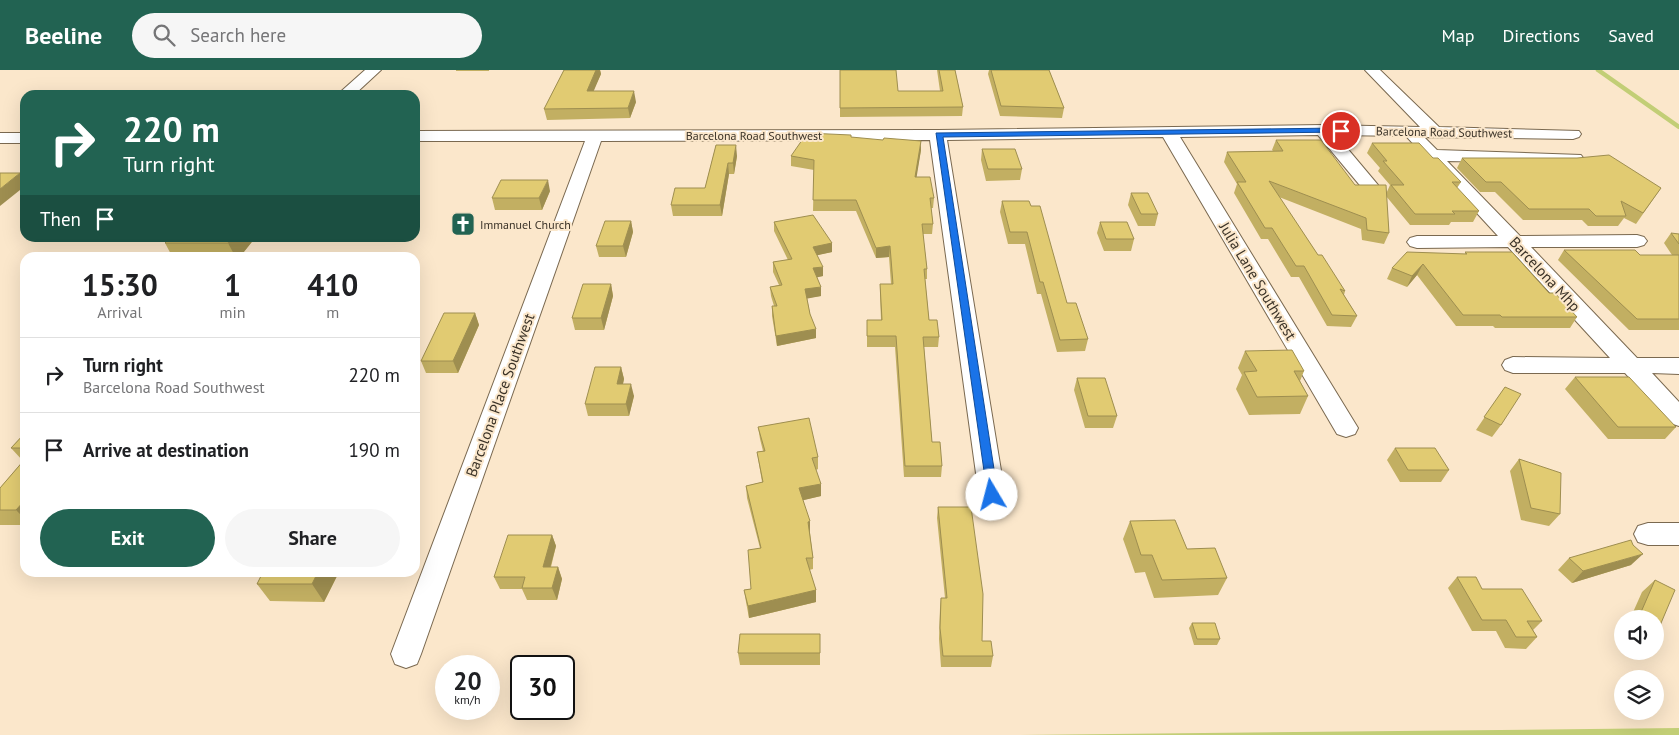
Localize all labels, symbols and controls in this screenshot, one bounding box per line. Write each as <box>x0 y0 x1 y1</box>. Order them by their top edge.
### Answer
search box <box>132 13 482 58</box>
text: Beeline <box>25 20 102 51</box>
icon: search <box>150 21 178 49</box>
text: Search here <box>190 23 286 47</box>
text: Map <box>1442 24 1474 47</box>
text: Directions <box>1502 24 1580 47</box>
text: Saved <box>1608 24 1654 47</box>
text: 220 m <box>123 106 220 152</box>
icon: right <box>40 110 105 175</box>
pin <box>1320 110 1362 152</box>
icon: arrive <box>1327 117 1355 145</box>
street label: Barcelona Road Southwest <box>1376 123 1512 141</box>
street label: Barcelona Road Southwest <box>686 128 822 143</box>
text: Turn right <box>123 150 215 178</box>
icon: arrive <box>91 205 119 233</box>
text: Then <box>40 207 81 231</box>
church icon: Immanuel Church <box>450 211 476 237</box>
place label: Immanuel Church <box>480 217 571 232</box>
street label: Julia Lane Southwest <box>1215 218 1301 343</box>
street label: Barcelona Mhp <box>1505 233 1585 315</box>
text: 15:30 <box>82 265 158 304</box>
text: 1 <box>224 265 241 304</box>
text: 410 <box>307 265 358 304</box>
text: Arrival <box>97 302 142 322</box>
text: min <box>220 302 246 322</box>
text: m <box>326 302 339 322</box>
street label: Barcelona Place Southwest <box>462 311 538 479</box>
text: Turn right <box>83 353 163 377</box>
icon: right <box>40 361 68 389</box>
text: 220 m <box>348 363 400 387</box>
text: Barcelona Road Southwest <box>83 377 265 397</box>
icon: arrive <box>40 436 68 464</box>
text: Arrive at destination <box>83 438 249 462</box>
text: 190 m <box>348 438 400 462</box>
position arrow <box>965 468 1017 520</box>
button: Exit <box>40 509 215 567</box>
button: Share <box>225 509 400 567</box>
map controls <box>1614 610 1664 720</box>
button: sound <box>1614 610 1664 660</box>
speed limit sign: 30 <box>510 655 575 720</box>
text: 20 <box>453 665 482 697</box>
button: layers <box>1614 670 1664 720</box>
text: km/h <box>454 692 481 707</box>

